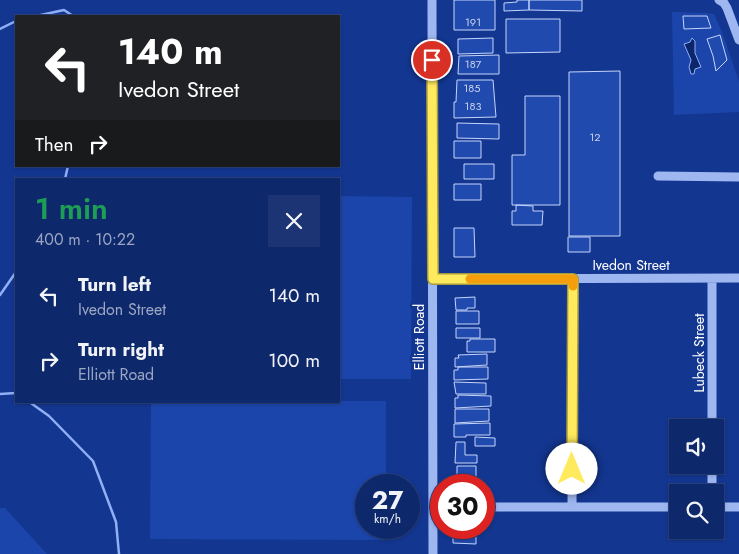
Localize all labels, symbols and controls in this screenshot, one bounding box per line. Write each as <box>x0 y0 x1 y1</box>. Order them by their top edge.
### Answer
house number: 191 <box>465 14 481 30</box>
text: 140 m <box>118 27 223 77</box>
icon: left <box>35 35 100 100</box>
pin <box>411 39 453 81</box>
icon: arrive <box>418 46 446 74</box>
house number: 187 <box>465 56 482 72</box>
text: Ivedon Street <box>118 73 239 105</box>
house number: 185 <box>463 80 481 96</box>
house number: 183 <box>465 98 481 114</box>
house number: 12 <box>589 129 601 145</box>
icon: right <box>84 130 112 158</box>
text: Then <box>35 131 74 158</box>
text: 1 min <box>35 187 108 230</box>
button: close <box>268 195 320 247</box>
text: 400 m · 10:22 <box>35 228 135 251</box>
street label: Ivedon Street <box>592 255 670 275</box>
text: Turn left <box>78 271 151 298</box>
icon: left <box>35 282 63 310</box>
text: 140 m <box>268 282 320 309</box>
text: Ivedon Street <box>78 298 166 321</box>
street label: Elliott Road <box>409 304 429 370</box>
street label: Lubeck Street <box>689 313 709 393</box>
text: Turn right <box>78 336 164 363</box>
icon: right <box>35 347 63 375</box>
text: 100 m <box>268 347 320 374</box>
text: Elliott Road <box>78 363 154 386</box>
map controls <box>669 419 724 539</box>
button: sound <box>669 419 724 474</box>
position arrow <box>545 442 597 494</box>
speed limit sign: 30 <box>430 474 495 539</box>
text: 27 <box>372 482 403 518</box>
button: search <box>669 484 724 539</box>
text: km/h <box>374 510 401 528</box>

